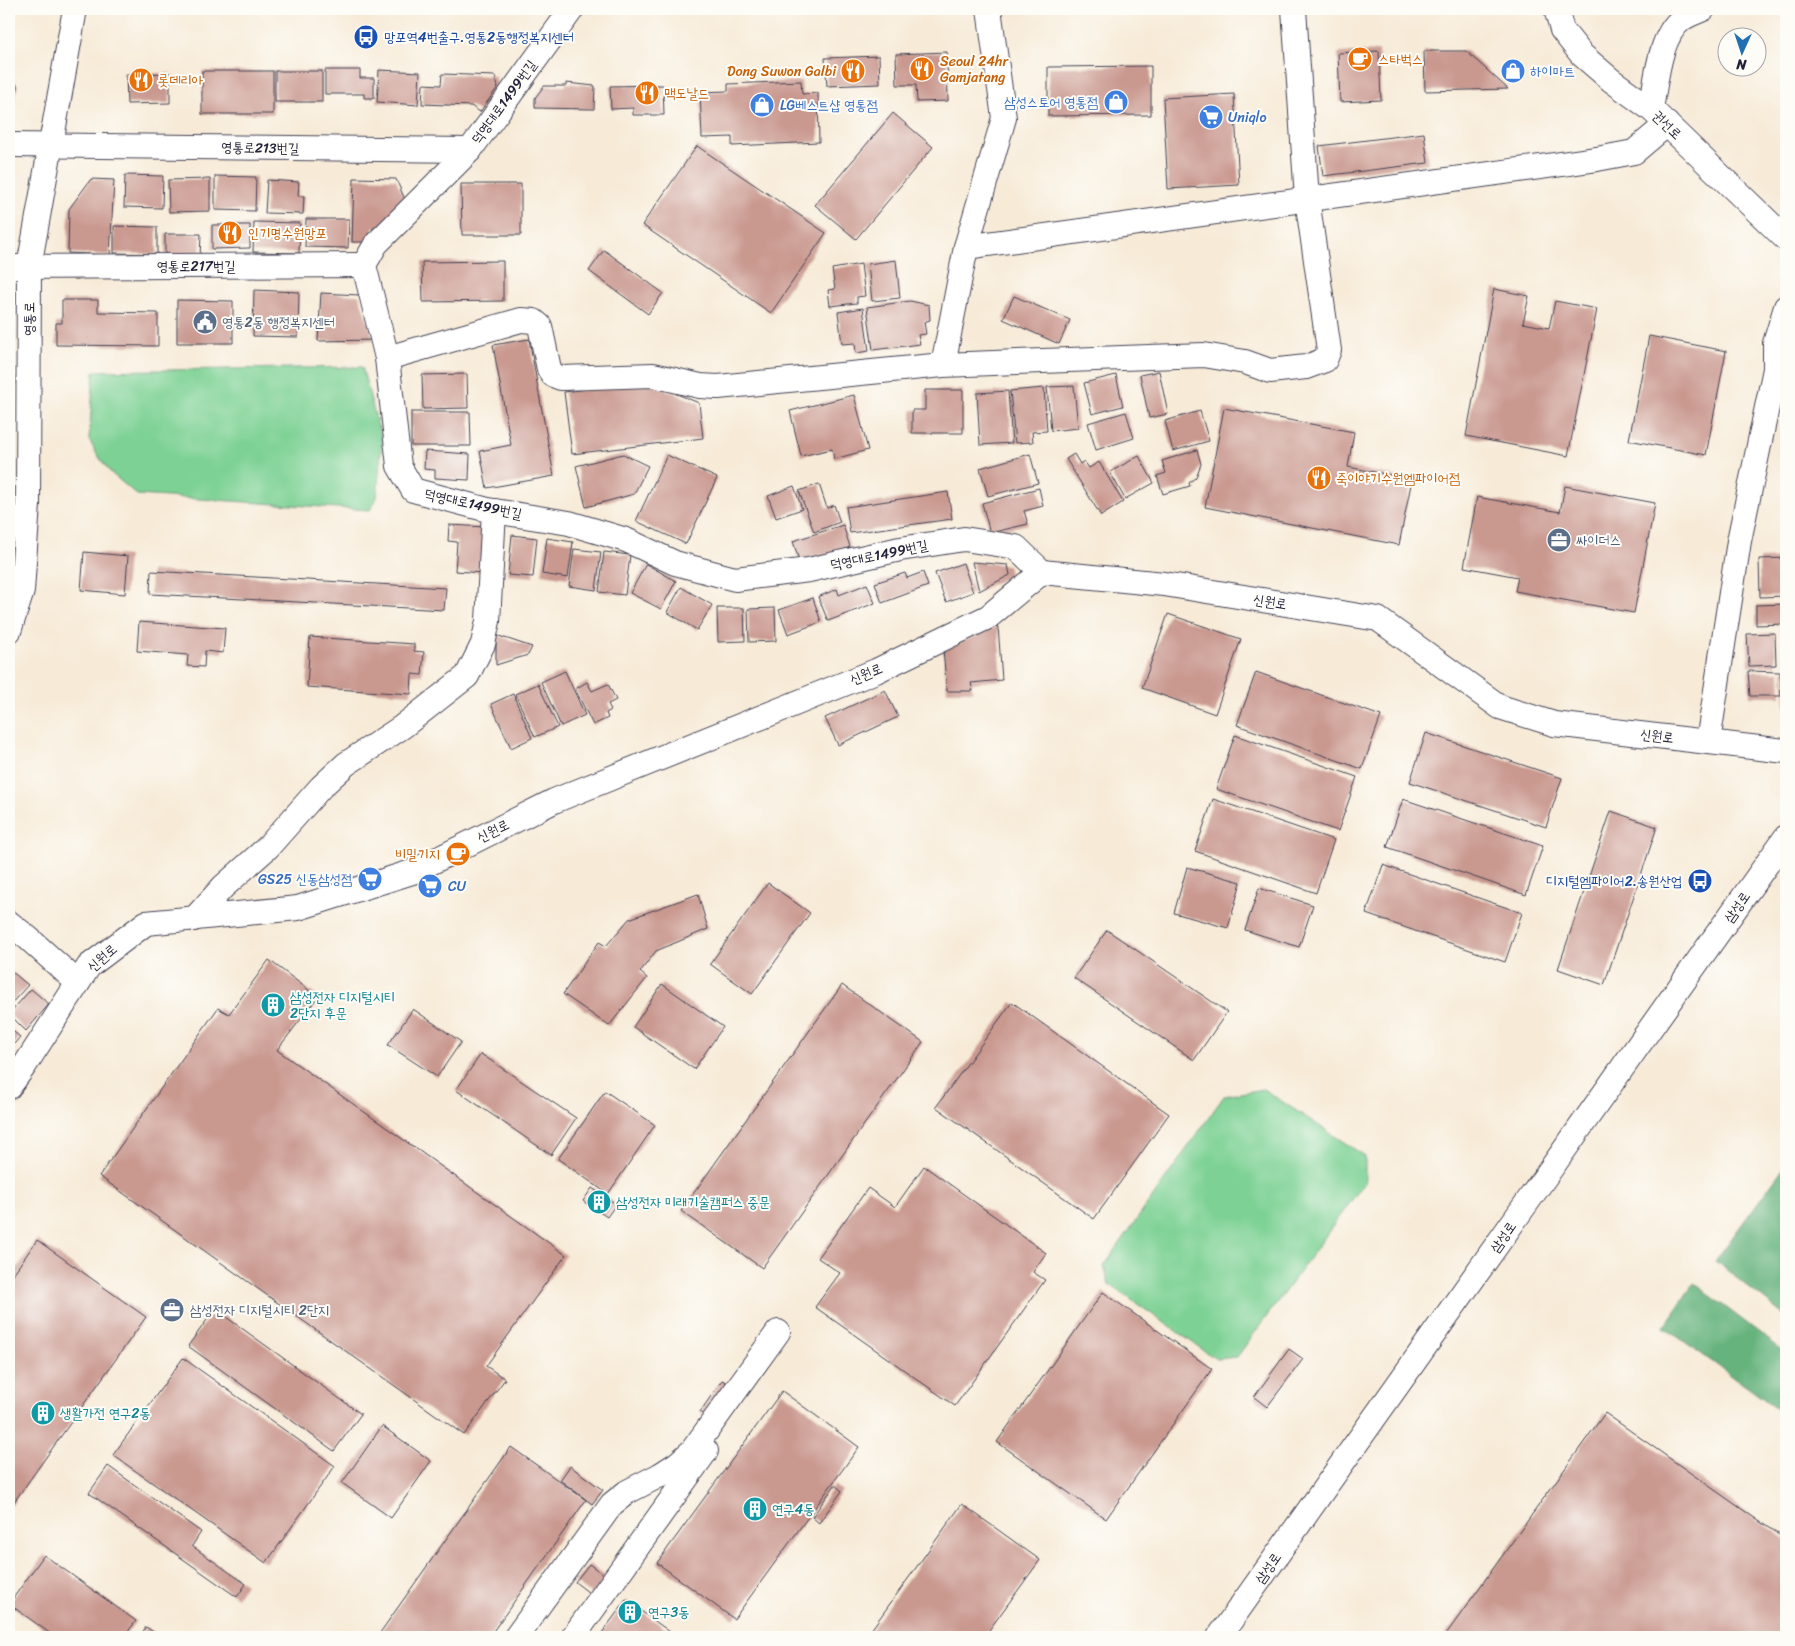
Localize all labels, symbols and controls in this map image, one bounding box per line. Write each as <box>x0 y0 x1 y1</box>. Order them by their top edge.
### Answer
bus stop icon: 망포역4번출구.영통2동행정복지센터 <box>353 24 379 50</box>
place label: 망포역4번출구.영통2동행정복지센터 <box>384 25 574 50</box>
north arrow <box>1718 28 1768 78</box>
cafe icon: 스타벅스 <box>1347 46 1373 72</box>
place label: 스타벅스 <box>1378 47 1423 72</box>
place label: Seoul 24hr Gamjatang <box>940 49 1009 90</box>
text: N <box>1736 52 1748 77</box>
street label: 덕영대로1499번길 <box>465 54 544 150</box>
restaurant icon: Seoul 24hr Gamjatang <box>909 56 935 82</box>
restaurant icon: Dong Suwon Galbi <box>840 58 866 84</box>
shop icon: 하이마트 <box>1500 58 1526 84</box>
place label: Dong Suwon Galbi <box>727 59 837 84</box>
place label: 하이마트 <box>1530 59 1575 84</box>
restaurant icon: 롯데리아 <box>128 67 154 93</box>
place label: 롯데리아 <box>158 68 204 93</box>
restaurant icon: 맥도날드 <box>634 80 660 106</box>
place label: 맥도날드 <box>664 81 709 106</box>
shop icon: 삼성스토어 영통점 <box>1103 89 1129 115</box>
place label: 삼성스토어 영통점 <box>1004 90 1098 115</box>
shop icon: LG베스트샵 영통점 <box>749 92 775 118</box>
place label: LG베스트샵 영통점 <box>780 93 878 118</box>
supermarket icon: Uniqlo <box>1198 104 1224 130</box>
street label: 권선로 <box>1646 104 1688 146</box>
place label: Uniqlo <box>1228 105 1267 130</box>
street label: 영통로213번길 <box>221 135 300 161</box>
restaurant icon: 인기명수원망포 <box>217 220 243 246</box>
place label: 인기명수원망포 <box>248 221 327 246</box>
street label: 영통로217번길 <box>157 254 236 279</box>
street label: 영통로 <box>17 302 42 336</box>
public building icon: 영통2동 행정복지센터 <box>192 309 218 335</box>
place label: 영통2동 행정복지센터 <box>222 310 335 335</box>
restaurant icon: 죽이야기수원엠파이어점 <box>1306 465 1332 491</box>
place label: 죽이야기수원엠파이어점 <box>1336 466 1460 491</box>
street label: 덕영대로1499번길 <box>422 481 525 527</box>
office icon: 싸이더스 <box>1546 527 1572 553</box>
place label: 싸이더스 <box>1576 528 1621 553</box>
street label: 덕영대로1499번길 <box>828 532 931 578</box>
street label: 신원로 <box>1251 587 1289 617</box>
street label: 신원로 <box>846 656 886 692</box>
street label: 신원로 <box>1639 722 1675 750</box>
street label: 신원로 <box>472 812 514 850</box>
cafe icon: 비밀기지 <box>445 841 471 867</box>
place label: 비밀기지 <box>395 842 440 867</box>
supermarket icon: GS25 신동삼성점 <box>357 866 383 892</box>
place label: GS25 신동삼성점 <box>258 867 352 892</box>
bus stop icon: 디지털엠파이어2.송원산업 <box>1687 868 1713 894</box>
place label: 디지털엠파이어2.송원산업 <box>1546 869 1682 894</box>
supermarket icon: CU <box>417 873 443 899</box>
place label: CU <box>448 874 467 899</box>
street label: 삼성로 <box>1717 886 1757 928</box>
street label: 신원로 <box>81 937 123 979</box>
place label: 삼성전자 디지털시티 2단지 후문 <box>290 985 395 1026</box>
building icon: 삼성전자 디지털시티 2단지 후문 <box>260 992 286 1018</box>
building icon: 삼성전자 미래기술캠퍼스 중문 <box>586 1189 612 1215</box>
place label: 삼성전자 미래기술캠퍼스 중문 <box>616 1190 770 1215</box>
street label: 삼성로 <box>1483 1216 1523 1258</box>
office icon: 삼성전자 디지털시티 2단지 <box>159 1297 185 1323</box>
place label: 삼성전자 디지털시티 2단지 <box>190 1298 329 1323</box>
building icon: 생활가전 연구2동 <box>30 1400 56 1426</box>
place label: 생활가전 연구2동 <box>60 1401 151 1426</box>
building icon: 연구4동 <box>742 1496 768 1522</box>
place label: 연구4동 <box>772 1497 815 1522</box>
street label: 삼성로 <box>1248 1547 1288 1589</box>
building icon: 연구3동 <box>617 1599 643 1625</box>
place label: 연구3동 <box>648 1600 689 1625</box>

